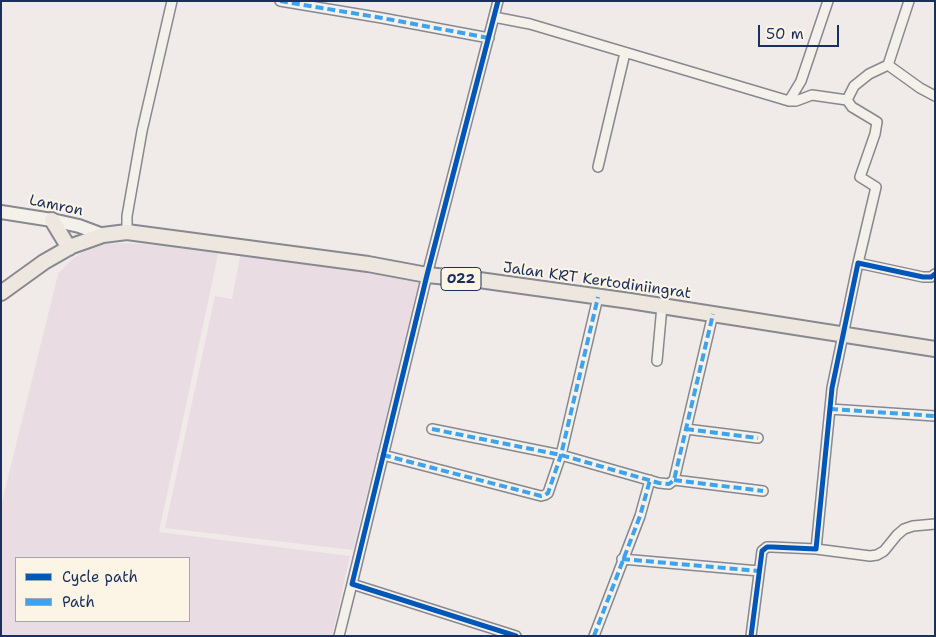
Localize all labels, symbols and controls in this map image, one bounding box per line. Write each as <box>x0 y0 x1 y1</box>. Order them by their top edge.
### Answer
scale bar <box>761 15 842 47</box>
text: 50 m <box>766 24 804 44</box>
street label: Lamron <box>27 192 85 220</box>
street label: Jalan KRT Kertodiniingrat <box>502 259 692 303</box>
road number: 022 <box>441 268 481 290</box>
legend <box>15 557 190 622</box>
text: Cycle path <box>62 567 138 587</box>
text: Path <box>62 592 95 612</box>

